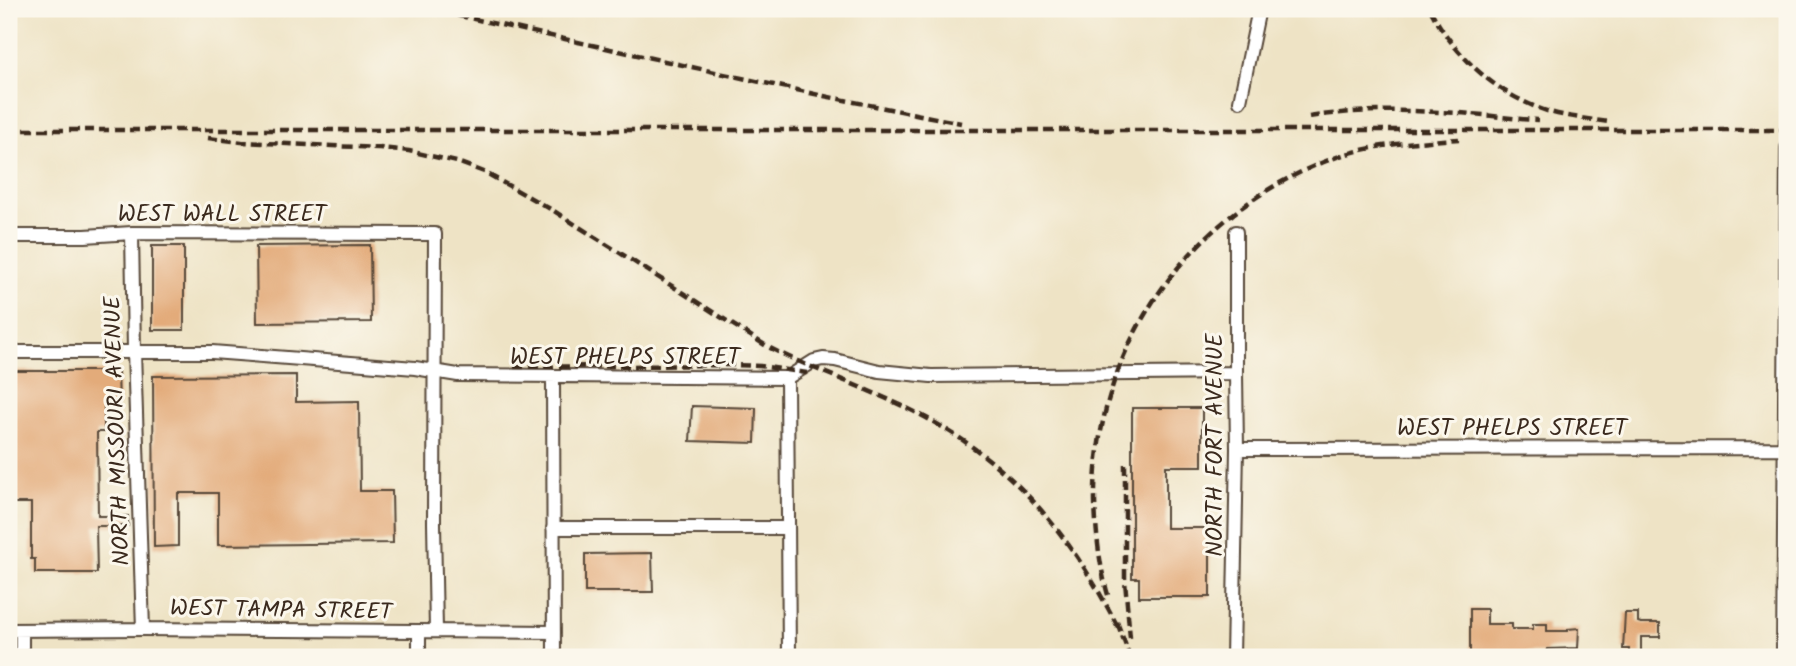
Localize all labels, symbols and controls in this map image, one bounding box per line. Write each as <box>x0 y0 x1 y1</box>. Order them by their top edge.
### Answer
street label: WEST WALL STREET <box>118 197 328 233</box>
street label: NORTH MISSOURI AVENUE <box>95 295 141 566</box>
street label: NORTH FORT AVENUE <box>1198 333 1234 557</box>
street label: WEST PHELPS STREET <box>510 340 742 376</box>
street label: WEST PHELPS STREET <box>1397 411 1629 447</box>
street label: WEST TAMPA STREET <box>169 591 394 631</box>

